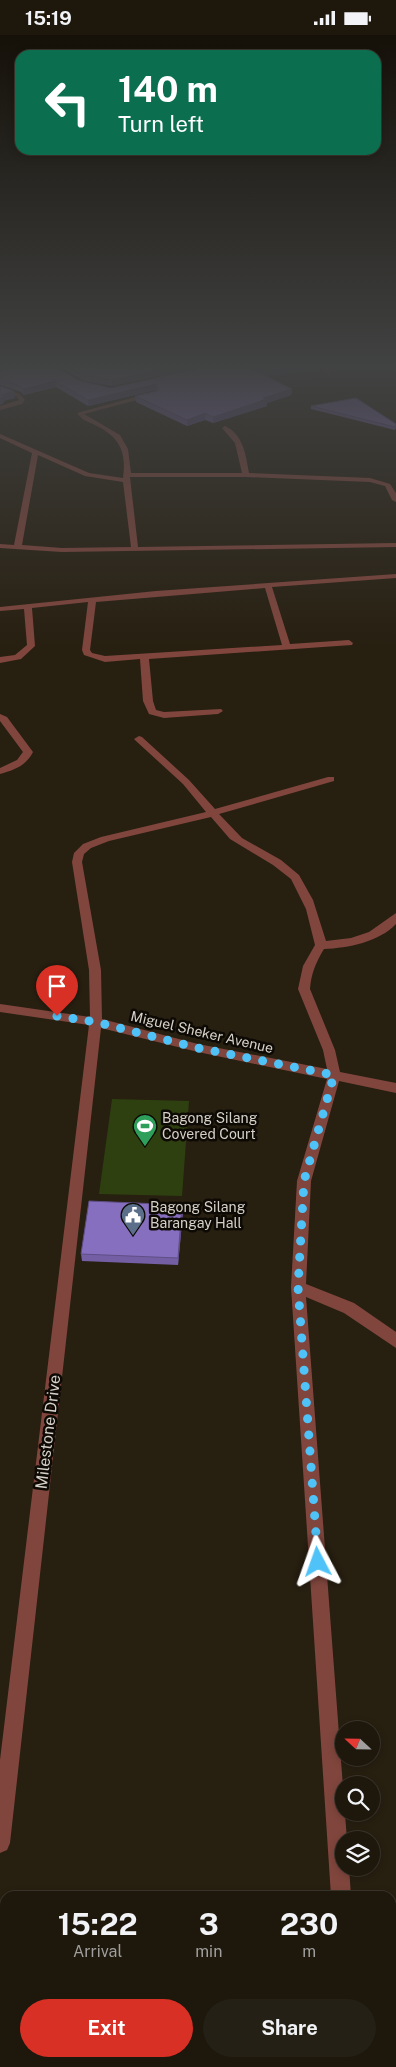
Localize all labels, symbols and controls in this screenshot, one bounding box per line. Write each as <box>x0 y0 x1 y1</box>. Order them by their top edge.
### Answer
text: 15:19 <box>25 7 72 29</box>
text: 140 m <box>118 69 218 110</box>
icon: left <box>35 70 100 135</box>
text: Turn left <box>118 111 204 137</box>
pin <box>36 965 78 1016</box>
icon: arrive <box>43 972 71 1000</box>
street label: Miguel Sheker Avenue <box>129 1008 275 1056</box>
place label: Bagong Silang Covered Court <box>162 1110 258 1142</box>
sports icon: Bagong Silang Covered Court <box>132 1113 158 1147</box>
place label: Bagong Silang Barangay Hall <box>150 1199 246 1231</box>
public building icon: Bagong Silang Barangay Hall <box>120 1202 146 1236</box>
street label: Milestone Drive <box>32 1374 64 1490</box>
position arrow <box>291 1535 343 1587</box>
north arrow <box>335 1721 380 1766</box>
map controls <box>335 1721 380 1876</box>
button: search <box>335 1776 380 1821</box>
button: layers <box>335 1831 380 1876</box>
text: 15:22 <box>58 1906 138 1942</box>
text: 3 <box>199 1906 219 1942</box>
text: 230 <box>280 1906 338 1942</box>
text: Arrival <box>73 1942 122 1961</box>
text: min <box>195 1942 222 1961</box>
text: m <box>302 1942 316 1961</box>
button: Exit <box>20 1999 193 2057</box>
button: Share <box>203 1999 376 2057</box>

